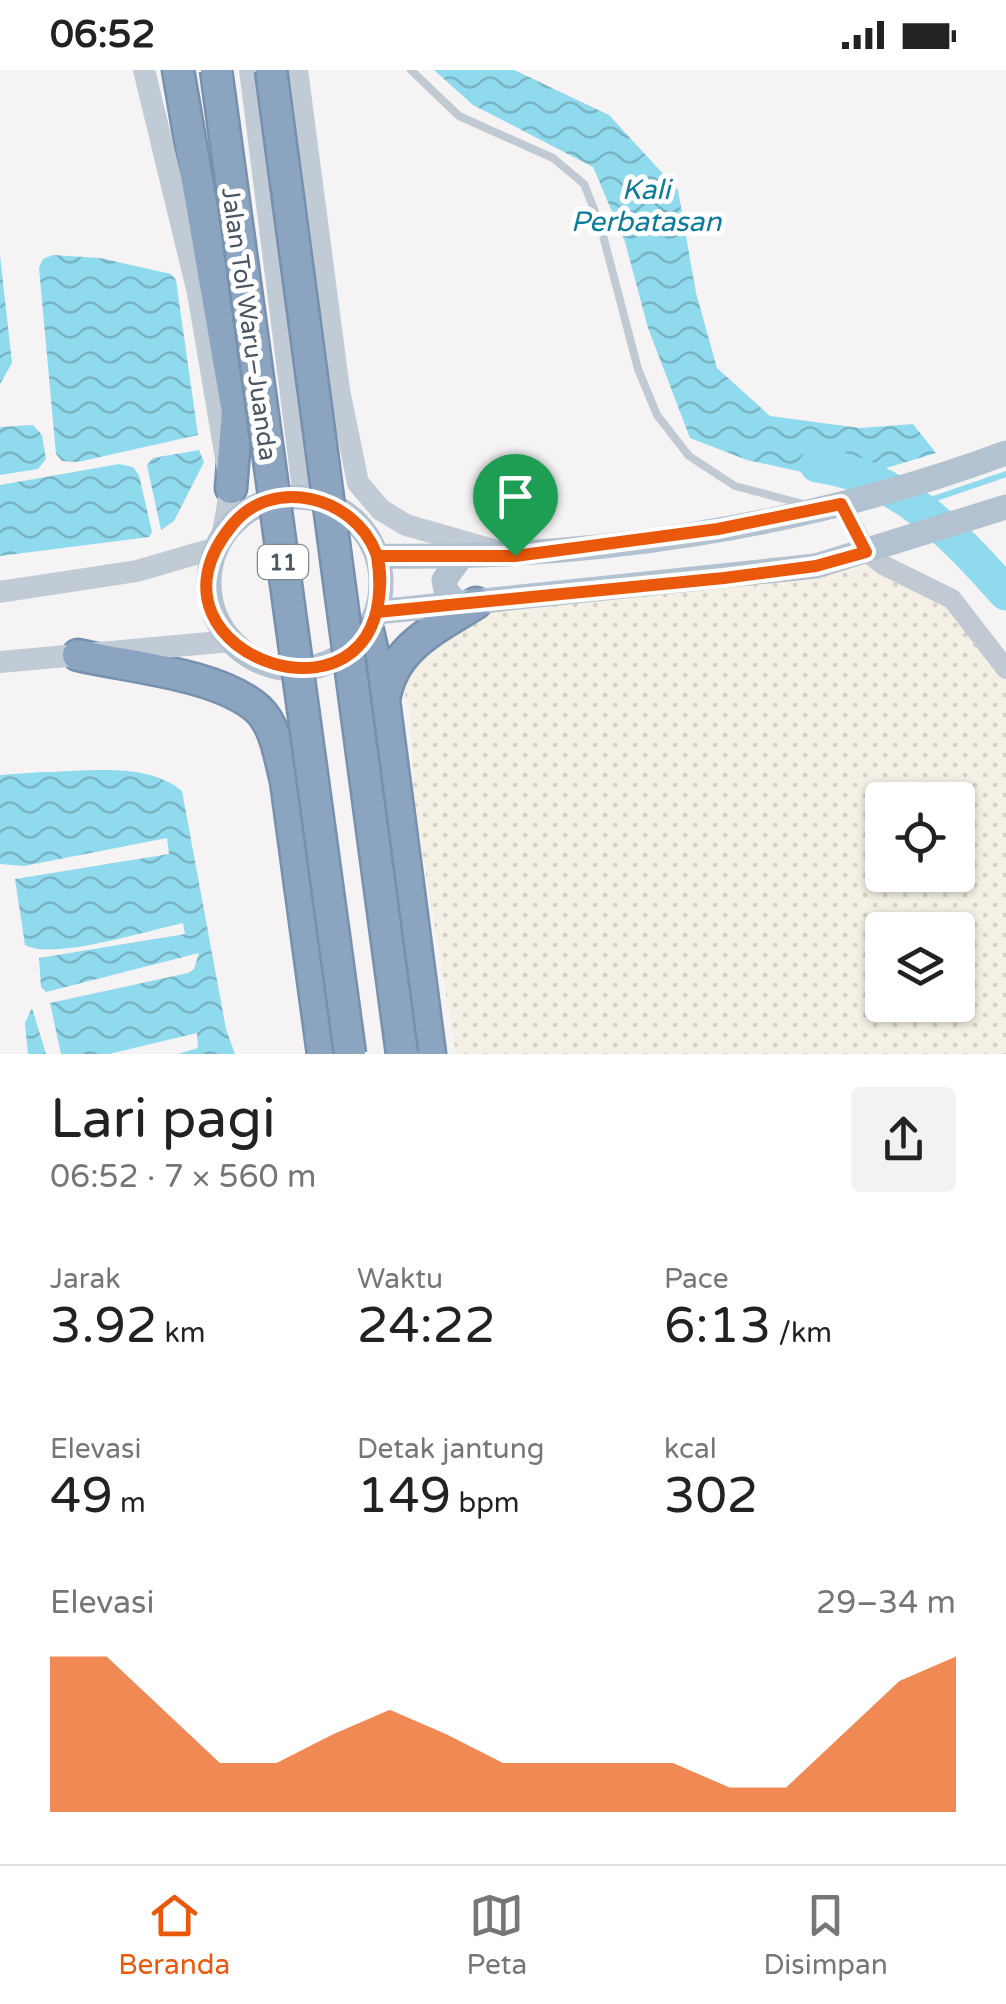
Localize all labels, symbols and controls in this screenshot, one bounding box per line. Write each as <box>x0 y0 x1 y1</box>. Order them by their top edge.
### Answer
text: 06:52 <box>50 12 155 58</box>
water label: Kali Perbatasan <box>571 173 722 239</box>
street label: Jalan Tol Waru–Juanda <box>215 186 283 463</box>
pin <box>473 454 558 557</box>
icon: arrive <box>488 469 543 524</box>
road number: 11 <box>258 545 308 579</box>
map controls <box>865 782 975 1022</box>
button: locate <box>865 782 975 892</box>
button: layers <box>865 912 975 1022</box>
text: Lari pagi <box>50 1087 276 1153</box>
button: share <box>851 1087 956 1192</box>
text: 06:52 · 7 × 560 m <box>50 1158 316 1196</box>
text: Jarak <box>50 1262 121 1296</box>
text: Waktu <box>357 1262 443 1296</box>
text: Pace <box>664 1262 728 1296</box>
text: 3.92 <box>50 1296 157 1356</box>
text: 24:22 <box>357 1296 496 1356</box>
text: 6:13 <box>664 1296 771 1356</box>
text: km <box>157 1316 205 1350</box>
text: /km <box>771 1316 832 1350</box>
text: Elevasi <box>50 1432 141 1466</box>
text: Detak jantung <box>357 1432 544 1466</box>
text: kcal <box>664 1432 717 1466</box>
text: 49 <box>50 1466 113 1526</box>
text: 149 <box>357 1466 451 1526</box>
text: 302 <box>664 1466 758 1526</box>
text: m <box>113 1486 146 1520</box>
text: bpm <box>451 1486 520 1520</box>
text: Elevasi <box>50 1584 154 1622</box>
text: 29–34 m <box>816 1584 956 1622</box>
tab: Beranda <box>118 1888 230 1982</box>
tab: Peta <box>467 1888 527 1982</box>
tab: Disimpan <box>764 1888 888 1982</box>

